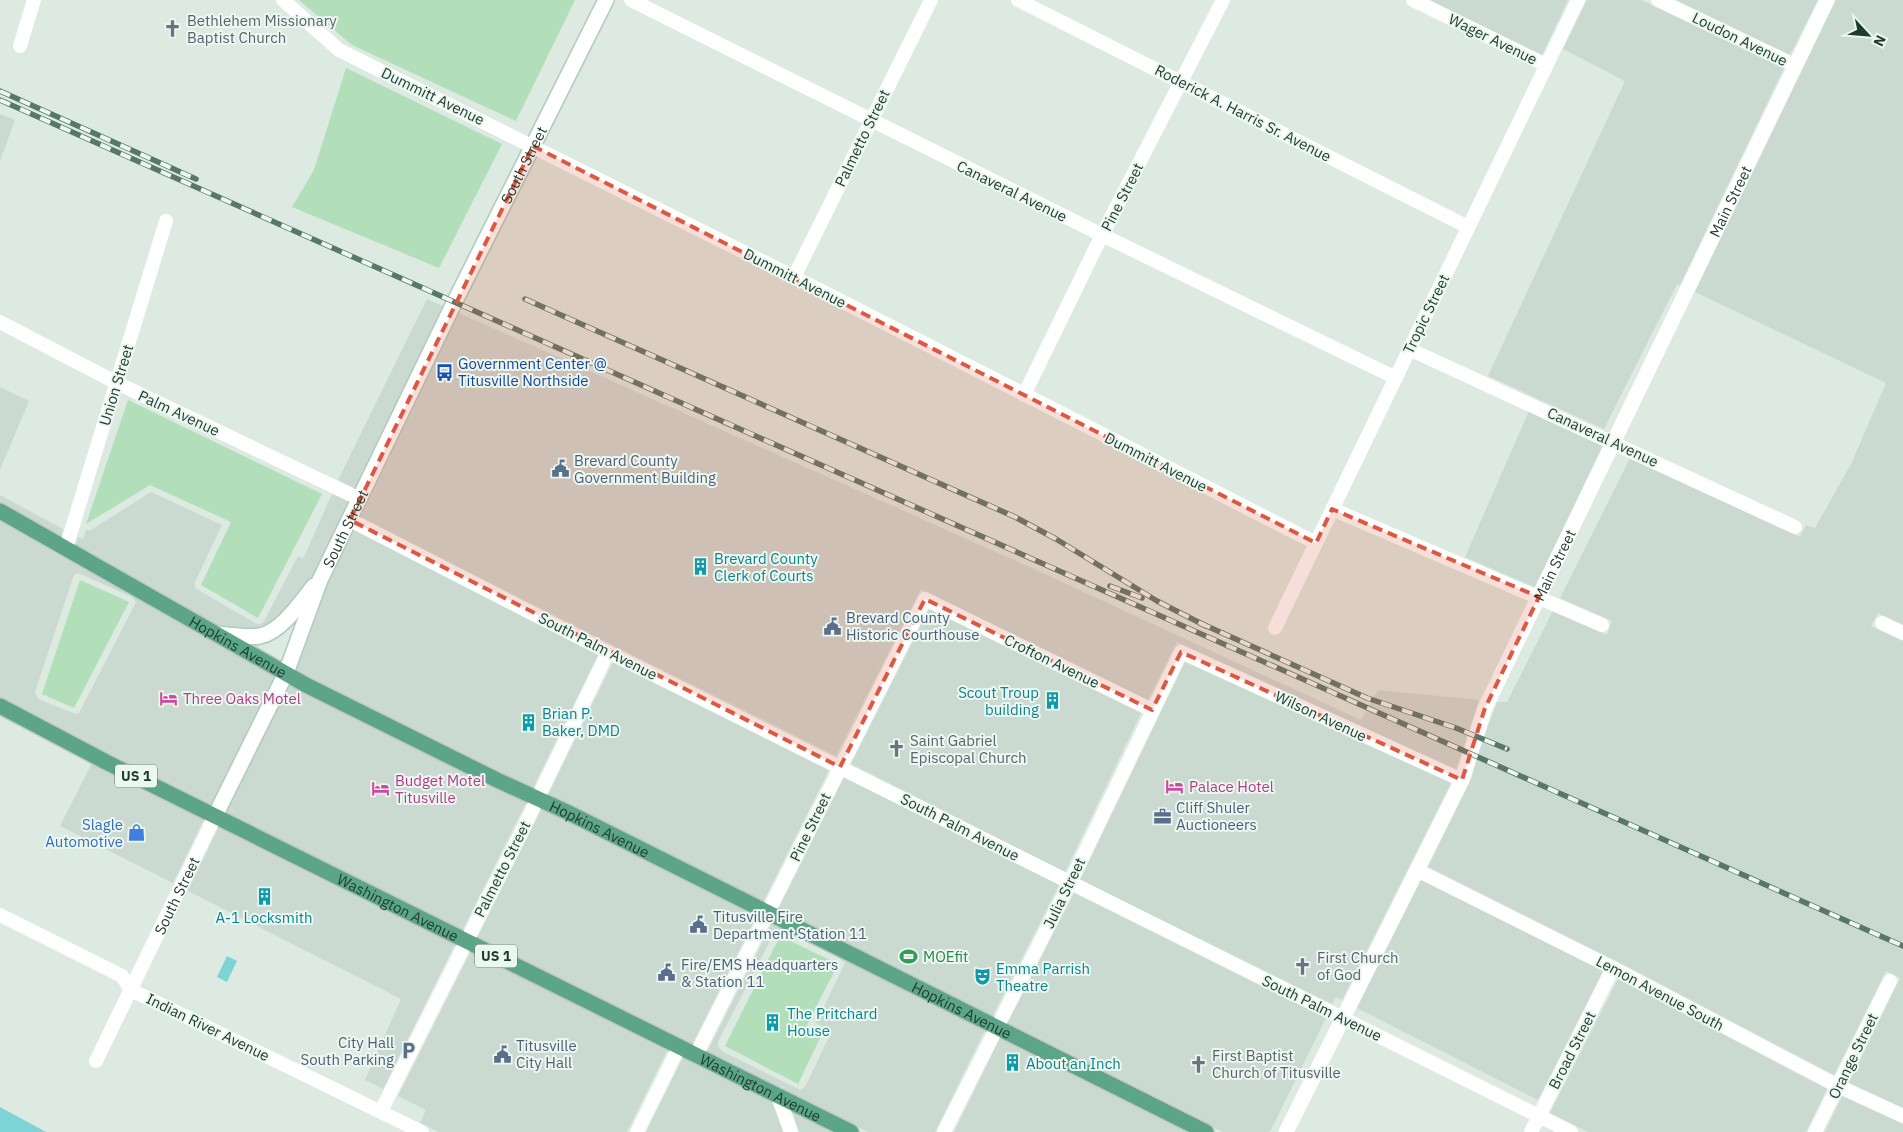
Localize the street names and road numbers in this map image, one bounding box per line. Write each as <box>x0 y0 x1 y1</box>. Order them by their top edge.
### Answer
street label: Loudon Avenue <box>1689 8 1791 70</box>
street label: Wager Avenue <box>1446 9 1540 69</box>
street label: Roderick A. Harris Sr. Avenue <box>1152 60 1334 166</box>
street label: Dummitt Avenue <box>378 63 488 129</box>
street label: Palmetto Street <box>830 86 894 190</box>
street label: South Street <box>496 123 551 207</box>
street label: Canaveral Avenue <box>954 156 1070 226</box>
street label: Pine Street <box>1097 160 1147 234</box>
street label: Main Street <box>1704 162 1755 240</box>
street label: Dummitt Avenue <box>741 244 849 312</box>
street label: Tropic Street <box>1399 271 1453 357</box>
street label: Union Street <box>95 342 137 428</box>
street label: Palm Avenue <box>135 386 223 440</box>
street label: Canaveral Avenue <box>1544 403 1662 471</box>
street label: Dummitt Avenue <box>1102 428 1210 496</box>
street label: South Street <box>318 486 372 570</box>
street label: Main Street <box>1529 526 1579 604</box>
street label: South Palm Avenue <box>535 608 661 684</box>
street label: Hopkins Avenue <box>186 611 290 682</box>
street label: Crofton Avenue <box>1001 630 1103 692</box>
street label: Wilson Avenue <box>1272 686 1370 746</box>
road number: US 1 <box>115 764 157 788</box>
street label: Pine Street <box>785 789 835 865</box>
street label: South Palm Avenue <box>897 789 1023 865</box>
street label: Hopkins Avenue <box>547 796 653 861</box>
street label: Palmetto Street <box>470 818 534 920</box>
street label: South Street <box>149 853 203 938</box>
street label: Julia Street <box>1039 854 1089 932</box>
street label: Washington Avenue <box>334 869 462 945</box>
road number: US 1 <box>475 944 517 968</box>
street label: Lemon Avenue South <box>1593 951 1727 1035</box>
street label: South Palm Avenue <box>1259 971 1385 1045</box>
street label: Hopkins Avenue <box>909 977 1015 1043</box>
street label: Indian River Avenue <box>143 989 273 1065</box>
street label: Broad Street <box>1544 1008 1600 1092</box>
street label: Orange Street <box>1824 1010 1882 1102</box>
street label: Washington Avenue <box>697 1049 825 1125</box>

